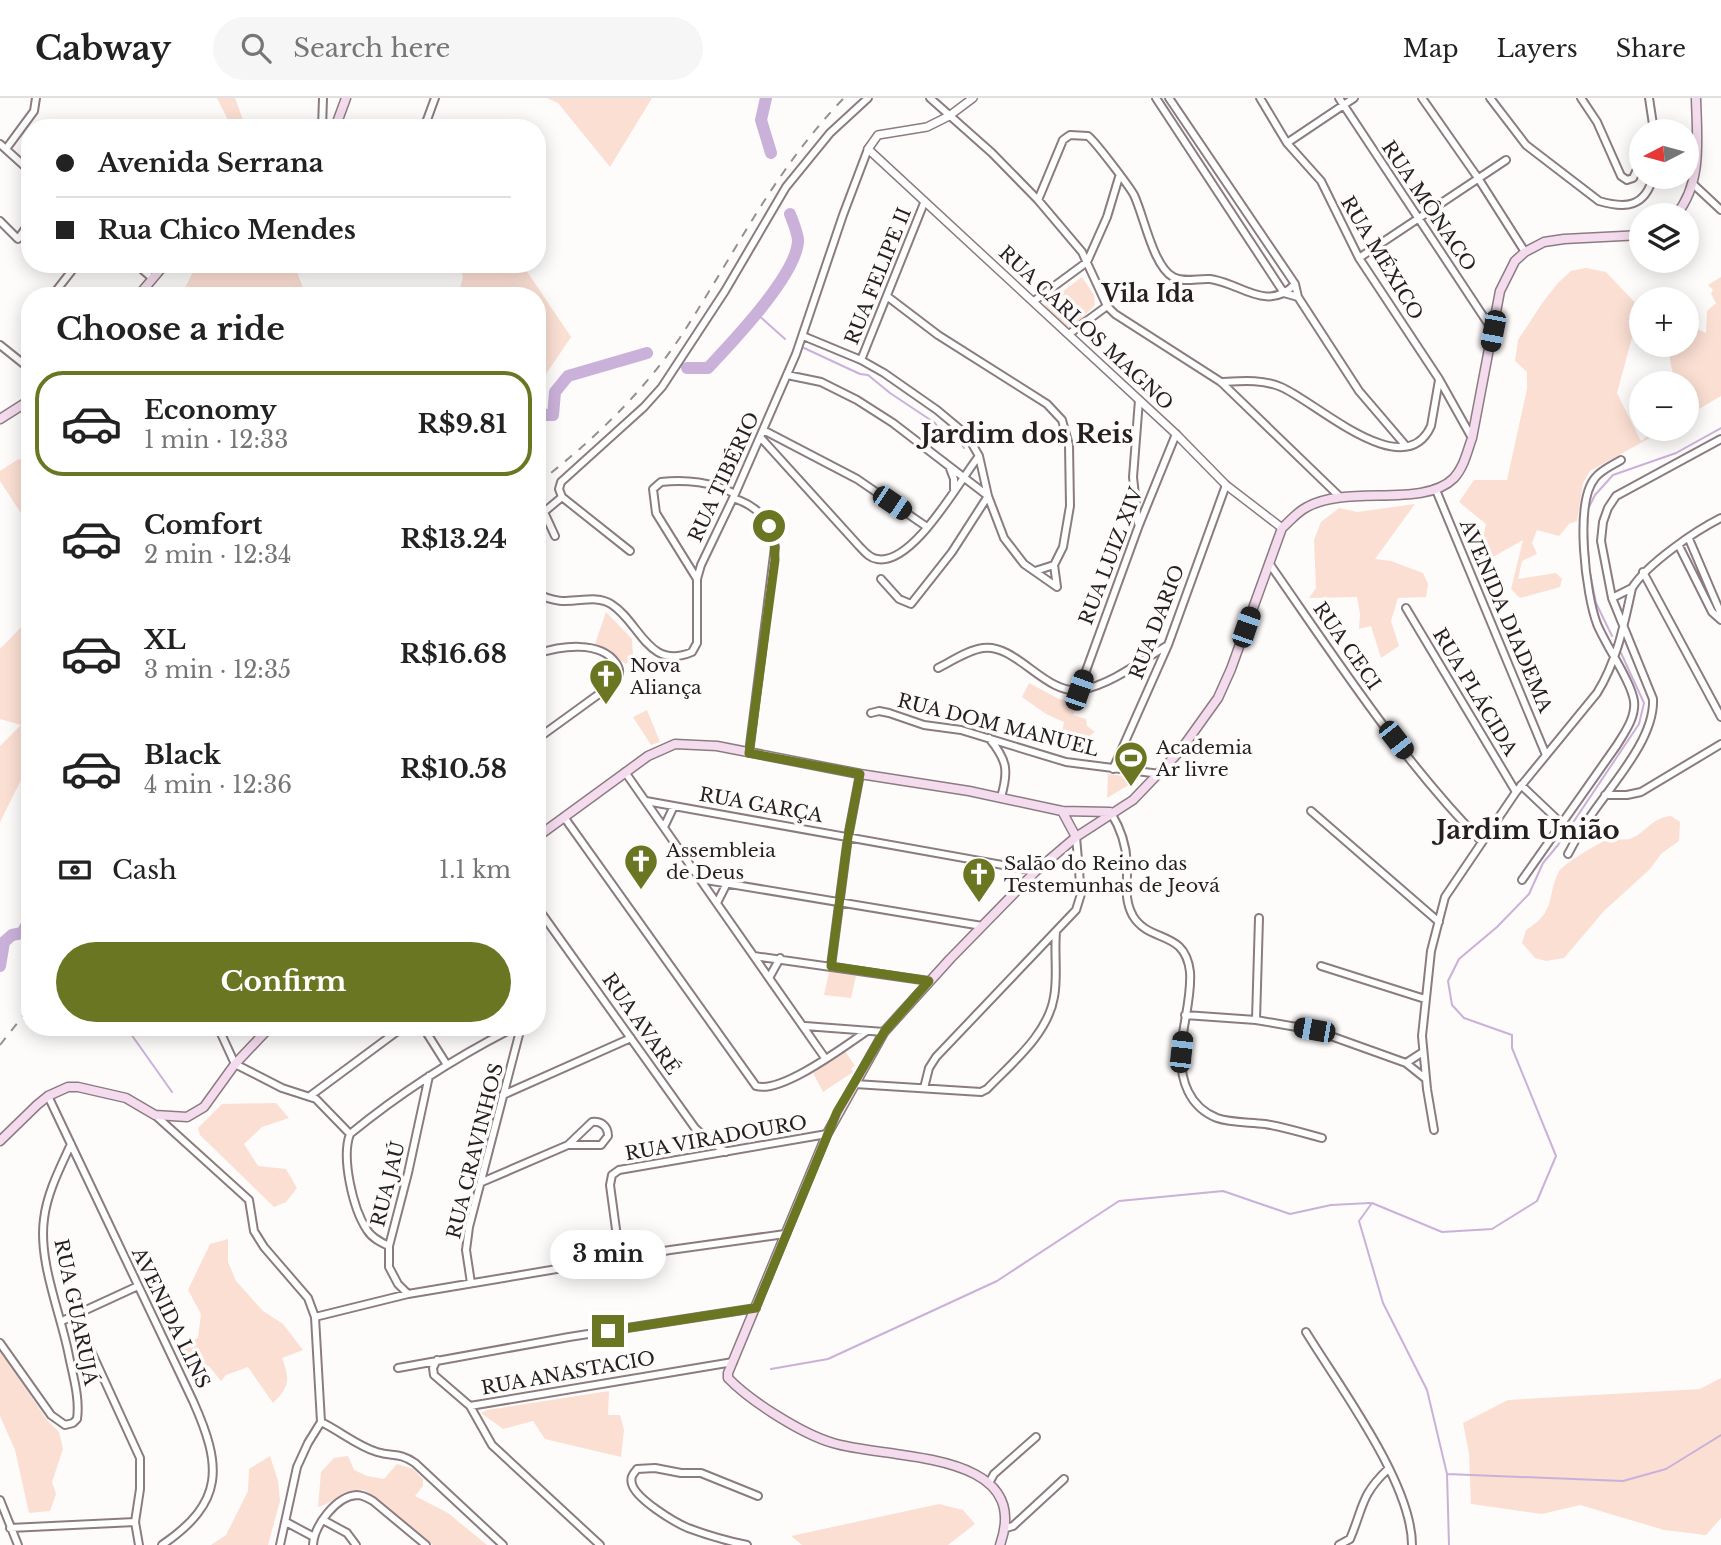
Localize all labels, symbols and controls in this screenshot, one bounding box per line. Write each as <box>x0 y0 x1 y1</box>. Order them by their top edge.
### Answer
search box <box>213 17 703 80</box>
text: Cabway <box>35 28 171 69</box>
icon: search <box>237 29 275 67</box>
text: Search here <box>293 32 450 64</box>
text: Map <box>1403 34 1459 63</box>
text: Layers <box>1497 34 1578 63</box>
text: Share <box>1616 34 1686 63</box>
north arrow <box>1629 119 1699 189</box>
map controls <box>1629 119 1699 441</box>
street label: RUA MÔNACO <box>1377 137 1481 275</box>
text: Avenida Serrana <box>98 147 324 179</box>
street label: RUA MÉXICO <box>1336 192 1428 324</box>
button: layers <box>1629 203 1699 273</box>
street label: RUA FELIPE II <box>840 204 916 348</box>
text: Rua Chico Mendes <box>98 214 356 246</box>
street label: RUA CARLOS MAGNO <box>994 241 1178 415</box>
district label: Vila Ida <box>1101 280 1194 308</box>
button: + <box>1629 287 1699 357</box>
car <box>1479 308 1508 354</box>
text: Choose a ride <box>56 309 285 349</box>
button: − <box>1629 371 1699 441</box>
icon: car <box>60 392 123 455</box>
text: Economy <box>144 394 277 426</box>
text: R$9.81 <box>418 408 507 440</box>
street label: RUA TIBÉRIO <box>684 408 764 546</box>
district label: Jardim dos Reis <box>916 418 1133 450</box>
text: 1 min · 12:33 <box>144 426 288 454</box>
car <box>869 483 916 523</box>
street label: RUA LUIZ XIV <box>1074 483 1148 628</box>
icon: car <box>60 507 123 570</box>
text: Comfort <box>144 509 262 541</box>
route start <box>753 510 785 542</box>
street label: AVENIDA DIADEMA <box>1455 515 1557 716</box>
text: R$13.24 <box>400 523 507 555</box>
text: 2 min · 12:34 <box>144 541 292 569</box>
street label: RUA DARIO <box>1125 561 1189 683</box>
street label: RUA CECI <box>1308 598 1386 694</box>
car <box>1230 604 1263 650</box>
icon: car <box>60 622 123 685</box>
text: XL <box>144 624 186 656</box>
street label: RUA PLÁCIDA <box>1428 624 1522 760</box>
text: R$16.68 <box>400 638 507 670</box>
place label: Nova Aliança <box>629 654 702 699</box>
text: 3 min · 12:35 <box>144 656 291 684</box>
church icon: Nova Aliança <box>587 657 625 706</box>
car <box>1063 667 1096 713</box>
street label: RUA DOM MANUEL <box>895 689 1101 761</box>
car <box>1375 717 1418 763</box>
place label: Academia Ar livre <box>1155 736 1253 781</box>
icon: car <box>60 737 123 800</box>
text: Black <box>144 739 221 771</box>
sports icon: Academia Ar livre <box>1112 739 1150 788</box>
text: R$10.58 <box>400 753 507 785</box>
text: 4 min · 12:36 <box>144 771 292 799</box>
street label: RUA GARÇA <box>697 783 825 827</box>
district label: Jardim União <box>1431 814 1620 846</box>
place label: Assembleia de Deus <box>665 839 776 884</box>
church icon: Assembleia de Deus <box>622 842 660 891</box>
icon: cash <box>56 851 94 889</box>
place label: Salão do Reino das Testemunhas de Jeová <box>1004 852 1220 897</box>
text: Cash <box>112 854 177 886</box>
church icon: Salão do Reino das Testemunhas de Jeová <box>960 855 998 904</box>
text: 1.1 km <box>439 856 511 884</box>
button: Confirm <box>56 942 511 1022</box>
street label: RUA AVARÉ <box>598 969 684 1079</box>
car <box>1292 1016 1337 1044</box>
car <box>1169 1030 1194 1074</box>
street label: RUA CRAVINHOS <box>442 1061 508 1241</box>
street label: RUA VIRADOURO <box>623 1111 809 1165</box>
street label: RUA JAÚ <box>366 1139 410 1229</box>
callout: 3 min <box>550 1230 666 1278</box>
street label: RUA GUARUJÁ <box>49 1237 103 1388</box>
text: 3 min <box>572 1240 644 1268</box>
street label: AVENIDA LINS <box>127 1243 215 1392</box>
route end <box>592 1315 624 1347</box>
street label: RUA ANASTACIO <box>479 1346 657 1400</box>

